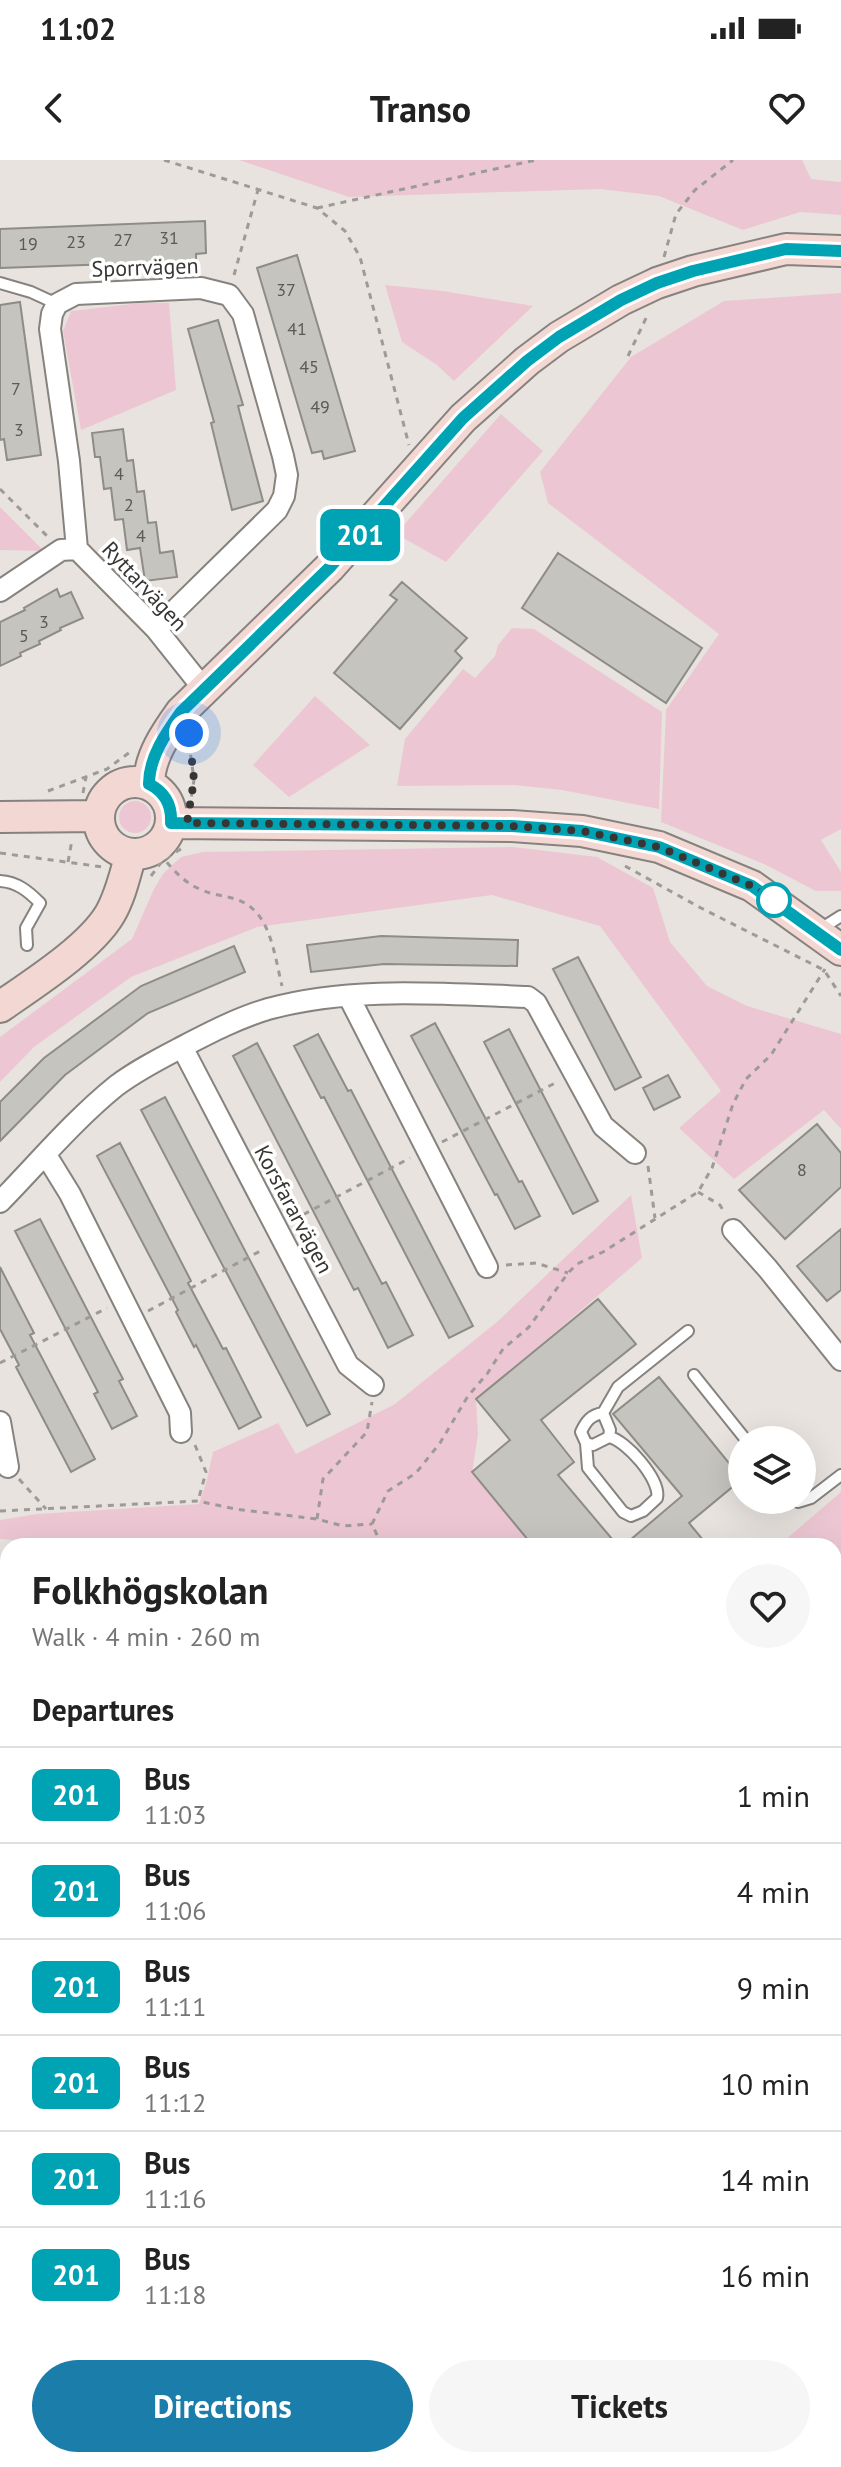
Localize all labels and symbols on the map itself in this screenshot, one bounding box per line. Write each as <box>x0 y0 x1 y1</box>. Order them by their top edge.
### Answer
house number: 31 <box>159 226 179 249</box>
house number: 27 <box>113 228 133 251</box>
house number: 23 <box>66 230 86 253</box>
house number: 19 <box>18 232 38 255</box>
street label: Sporrvägen <box>91 251 199 283</box>
house number: 37 <box>276 278 296 301</box>
house number: 41 <box>287 317 307 340</box>
house number: 45 <box>299 355 319 378</box>
house number: 7 <box>11 377 21 400</box>
house number: 49 <box>310 395 330 418</box>
house number: 3 <box>14 418 24 441</box>
house number: 4 <box>114 462 124 485</box>
house number: 2 <box>124 493 134 516</box>
line badge: 201 <box>314 509 406 561</box>
house number: 4 <box>136 524 146 547</box>
street label: Ryttarvägen <box>96 535 194 637</box>
house number: 3 <box>39 610 49 633</box>
house number: 5 <box>19 624 29 647</box>
your location <box>169 713 209 753</box>
unlabelled marker <box>757 883 791 917</box>
street label: Korsfararvägen <box>248 1140 340 1278</box>
house number: 8 <box>797 1158 807 1181</box>

